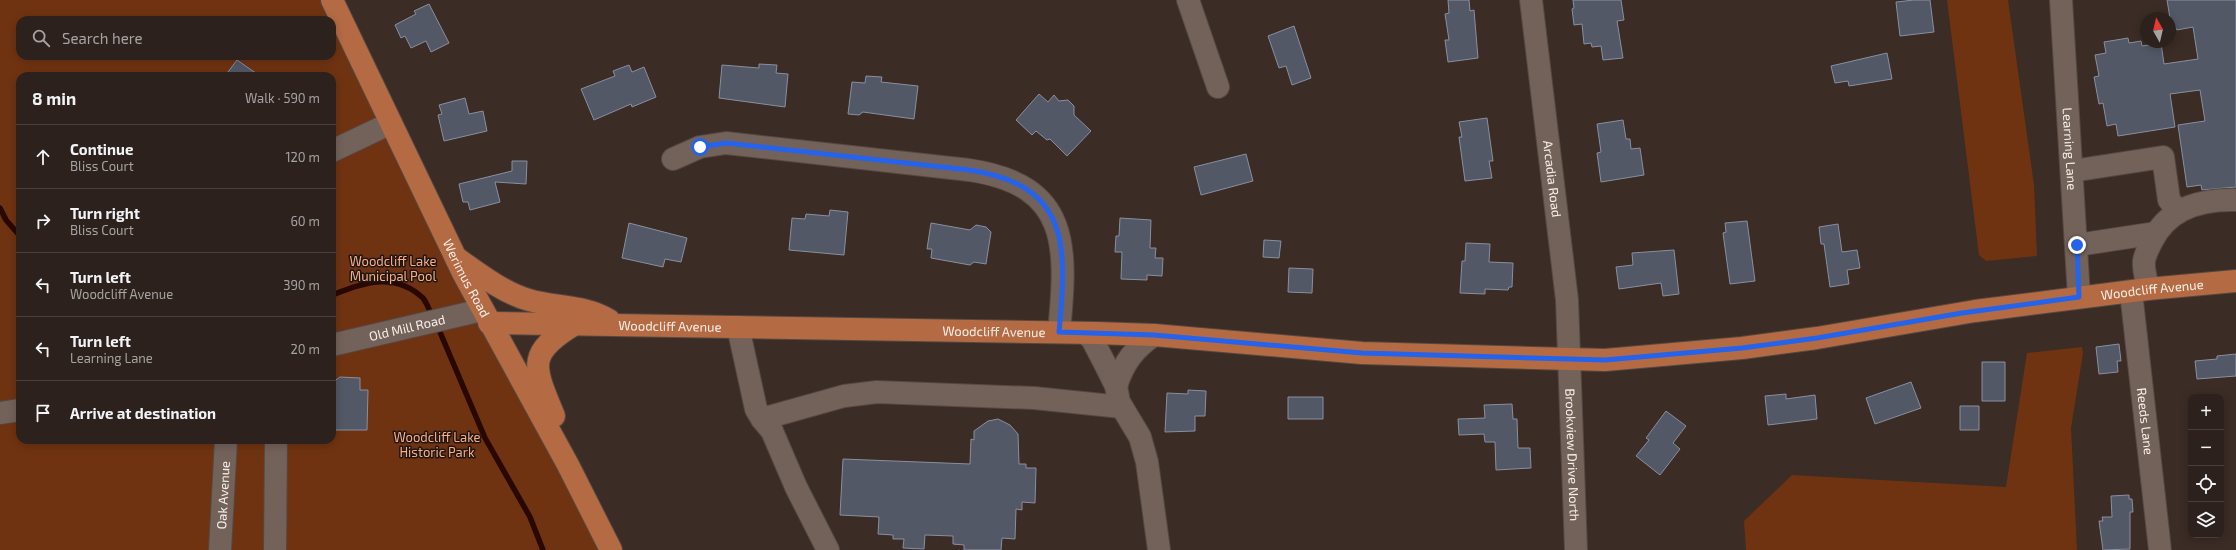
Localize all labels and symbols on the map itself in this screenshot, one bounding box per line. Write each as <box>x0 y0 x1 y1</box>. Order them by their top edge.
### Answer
north arrow <box>2140 12 2176 48</box>
street label: Learning Lane <box>2060 107 2081 191</box>
route start <box>691 138 709 156</box>
street label: Arcadia Road <box>1540 139 1565 218</box>
street label: Werimus Road <box>440 236 494 320</box>
route end <box>2068 236 2086 254</box>
park label: Woodcliff Lake Municipal Pool <box>349 253 437 284</box>
street label: Woodcliff Avenue <box>2100 276 2204 303</box>
street label: Old Mill Road <box>367 311 447 344</box>
street label: Woodcliff Avenue <box>618 317 722 335</box>
street label: Woodcliff Avenue <box>942 322 1046 340</box>
street label: Reeds Lane <box>2134 387 2157 456</box>
street label: Brookview Drive North <box>1562 388 1583 522</box>
park label: Woodcliff Lake Historic Park <box>393 429 481 460</box>
street label: Oak Avenue <box>213 460 233 530</box>

